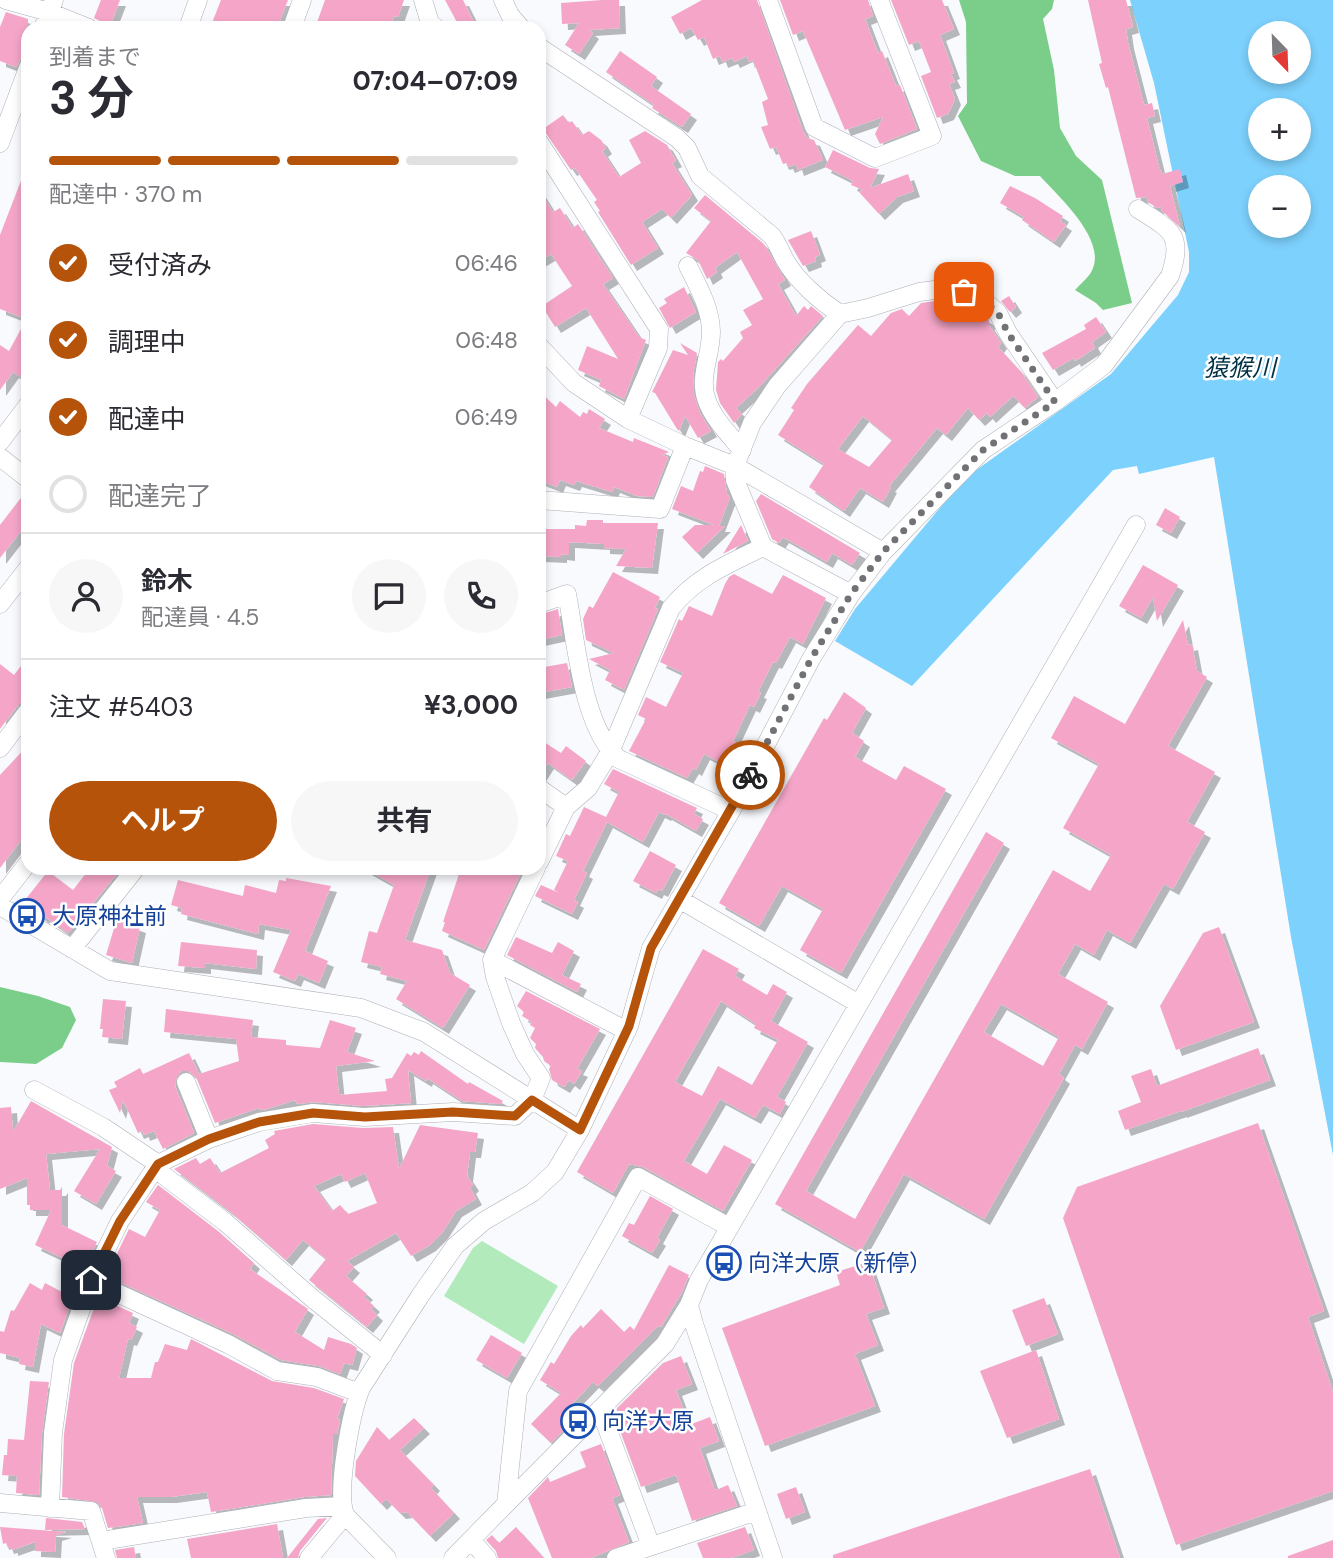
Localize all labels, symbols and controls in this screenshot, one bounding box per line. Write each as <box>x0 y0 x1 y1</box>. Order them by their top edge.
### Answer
north arrow <box>1248 21 1311 84</box>
map controls <box>1248 21 1311 238</box>
text: 到着まで <box>49 42 141 72</box>
text: 07:04–07:09 <box>352 64 518 98</box>
text: 3 分 <box>49 68 134 128</box>
button: + <box>1248 98 1311 161</box>
button: − <box>1248 175 1311 238</box>
text: 配達中 · 370 m <box>49 179 202 209</box>
icon: check <box>49 244 87 282</box>
text: 受付済み <box>108 248 212 282</box>
text: 06:46 <box>455 248 518 278</box>
pin <box>934 262 994 322</box>
icon: bag <box>945 273 983 311</box>
icon: check <box>49 321 87 359</box>
text: 調理中 <box>108 325 186 359</box>
text: 06:48 <box>455 325 518 355</box>
water label: 猿猴川 <box>1204 352 1279 383</box>
icon: check <box>49 398 87 436</box>
text: 配達中 <box>108 402 186 436</box>
text: 06:49 <box>455 402 518 432</box>
text: 配達完了 <box>108 479 212 513</box>
button: person <box>49 559 123 633</box>
button: chat <box>352 559 426 633</box>
button: phone <box>444 559 518 633</box>
text: 鈴木 <box>141 564 193 598</box>
text: 配達員 · 4.5 <box>141 602 259 632</box>
text: ¥3,000 <box>424 688 518 722</box>
text: 注文 #5403 <box>49 690 194 724</box>
courier <box>715 740 785 810</box>
icon: bike <box>731 756 769 794</box>
button: ヘルプ <box>49 781 277 861</box>
button: 共有 <box>291 781 518 861</box>
bus stop icon: 大原神社前 <box>8 897 46 935</box>
place label: 大原神社前 <box>52 901 167 931</box>
bus stop icon: 向洋大原（新停） <box>705 1244 743 1282</box>
place label: 向洋大原（新停） <box>748 1248 932 1278</box>
pin <box>61 1250 121 1310</box>
icon: home <box>72 1261 110 1299</box>
bus stop icon: 向洋大原 <box>559 1402 597 1440</box>
place label: 向洋大原 <box>602 1406 694 1436</box>

